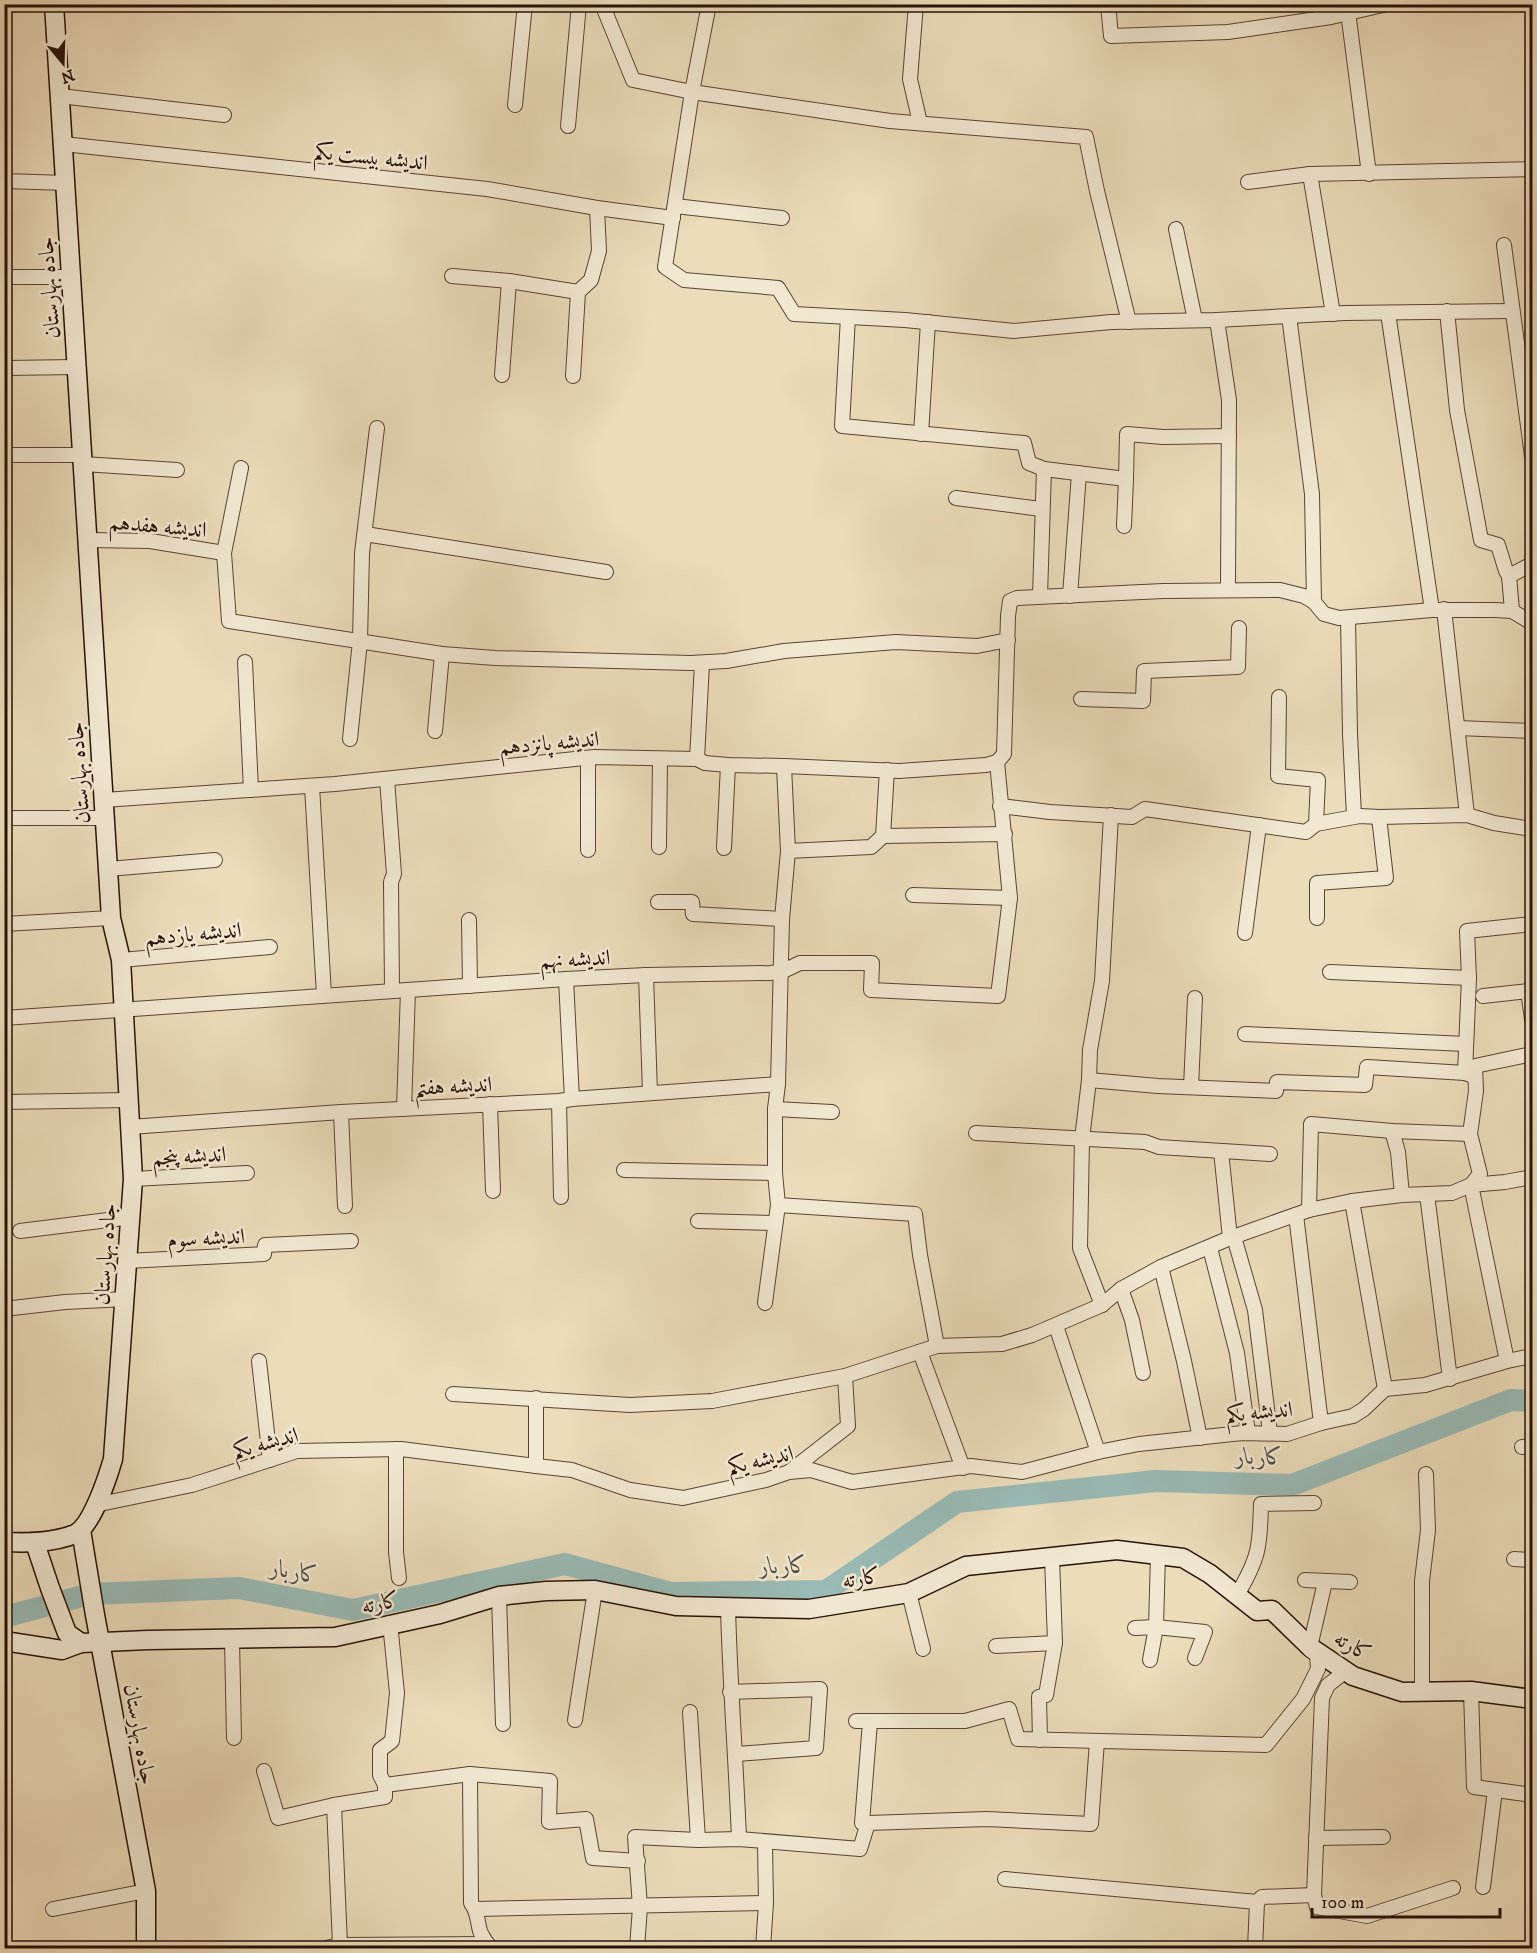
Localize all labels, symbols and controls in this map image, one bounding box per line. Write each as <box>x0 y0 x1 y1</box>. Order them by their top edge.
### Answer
north arrow <box>33 33 93 93</box>
text: N <box>58 65 77 88</box>
street label: اندیشه بیست یکم <box>312 138 429 183</box>
street label: جاده بهارستان <box>32 236 67 340</box>
street label: اندیشه هفدهم <box>107 509 208 550</box>
street label: جاده بهارستان <box>62 721 97 825</box>
street label: اندیشه پانزدهم <box>498 726 601 767</box>
street label: اندیشه یازدهم <box>144 917 243 958</box>
street label: اندیشه نهم <box>539 944 612 981</box>
street label: اندیشه هفتم <box>413 1071 493 1109</box>
street label: اندیشه پنجم <box>151 1141 227 1178</box>
street label: جاده بهارستان <box>88 1202 123 1306</box>
street label: اندیشه سوم <box>167 1223 246 1259</box>
street label: اندیشه یکم <box>1224 1396 1294 1435</box>
street label: اندیشه یکم <box>229 1422 303 1471</box>
street label: اندیشه یکم <box>725 1440 797 1487</box>
water label: کاربار <box>1233 1442 1285 1472</box>
water label: کاربار <box>757 1551 809 1581</box>
water label: کاربار <box>266 1552 322 1591</box>
street label: کارته <box>840 1562 882 1595</box>
street label: کارته <box>359 1586 402 1621</box>
street label: کارته <box>1329 1625 1376 1668</box>
street label: جاده بهارستان <box>117 1682 162 1787</box>
scale bar <box>1312 1881 1500 1919</box>
text: 100 m <box>1321 1892 1364 1914</box>

